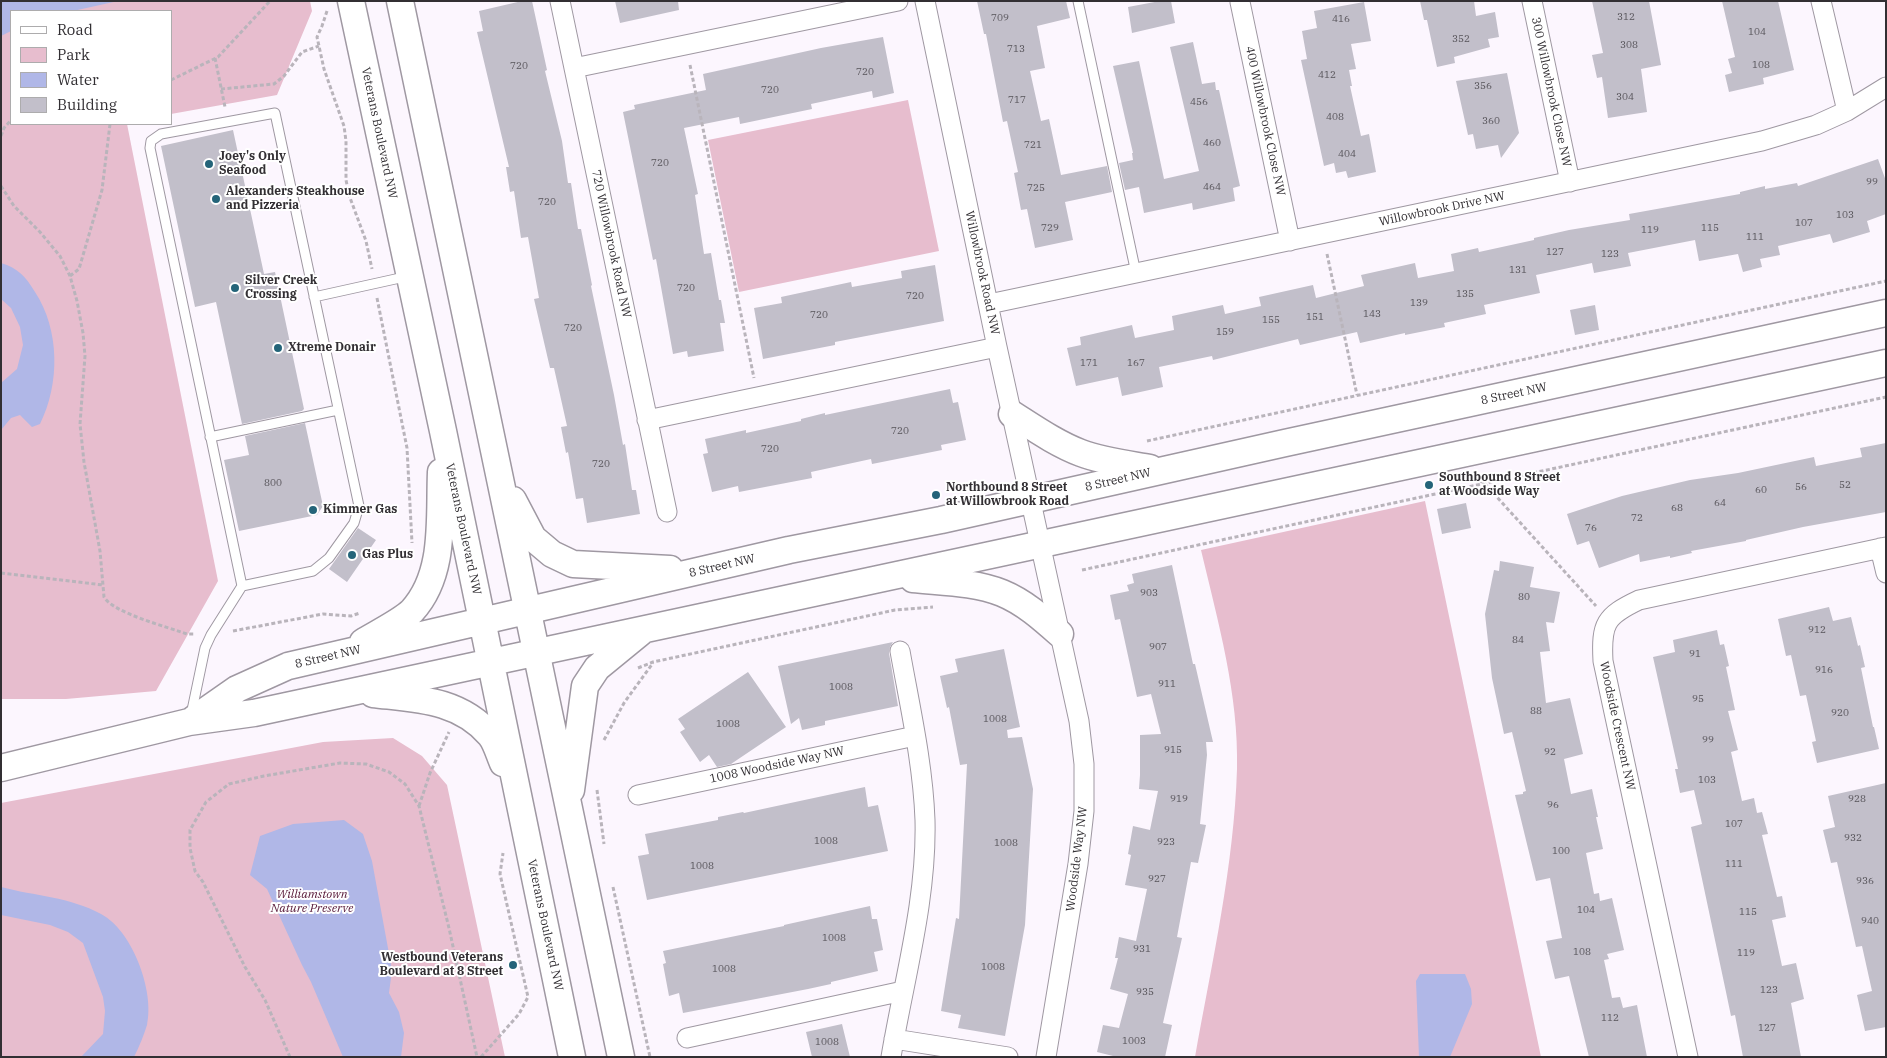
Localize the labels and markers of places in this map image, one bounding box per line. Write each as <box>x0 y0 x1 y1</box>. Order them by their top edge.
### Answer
place label: Joey's Only Seafood <box>219 150 286 178</box>
marker: Joey's Only Seafood <box>203 158 215 170</box>
place label: Alexanders Steakhouse and Pizzeria <box>226 185 365 213</box>
marker: Alexanders Steakhouse and Pizzeria <box>210 193 222 205</box>
place label: Silver Creek Crossing <box>245 274 317 302</box>
marker: Silver Creek Crossing <box>229 282 241 294</box>
place label: Xtreme Donair <box>288 341 376 355</box>
marker: Xtreme Donair <box>272 342 284 354</box>
place label: Southbound 8 Street at Woodside Way <box>1439 471 1560 499</box>
marker: Southbound 8 Street at Woodside Way <box>1423 479 1435 491</box>
place label: Northbound 8 Street at Willowbrook Road <box>946 481 1069 509</box>
marker: Northbound 8 Street at Willowbrook Road <box>930 489 942 501</box>
place label: Kimmer Gas <box>323 503 397 517</box>
marker: Kimmer Gas <box>307 504 319 516</box>
place label: Gas Plus <box>362 548 413 562</box>
marker: Gas Plus <box>346 549 358 561</box>
place label: Westbound Veterans Boulevard at 8 Street <box>379 951 503 979</box>
marker: Westbound Veterans Boulevard at 8 Street <box>507 959 519 971</box>

